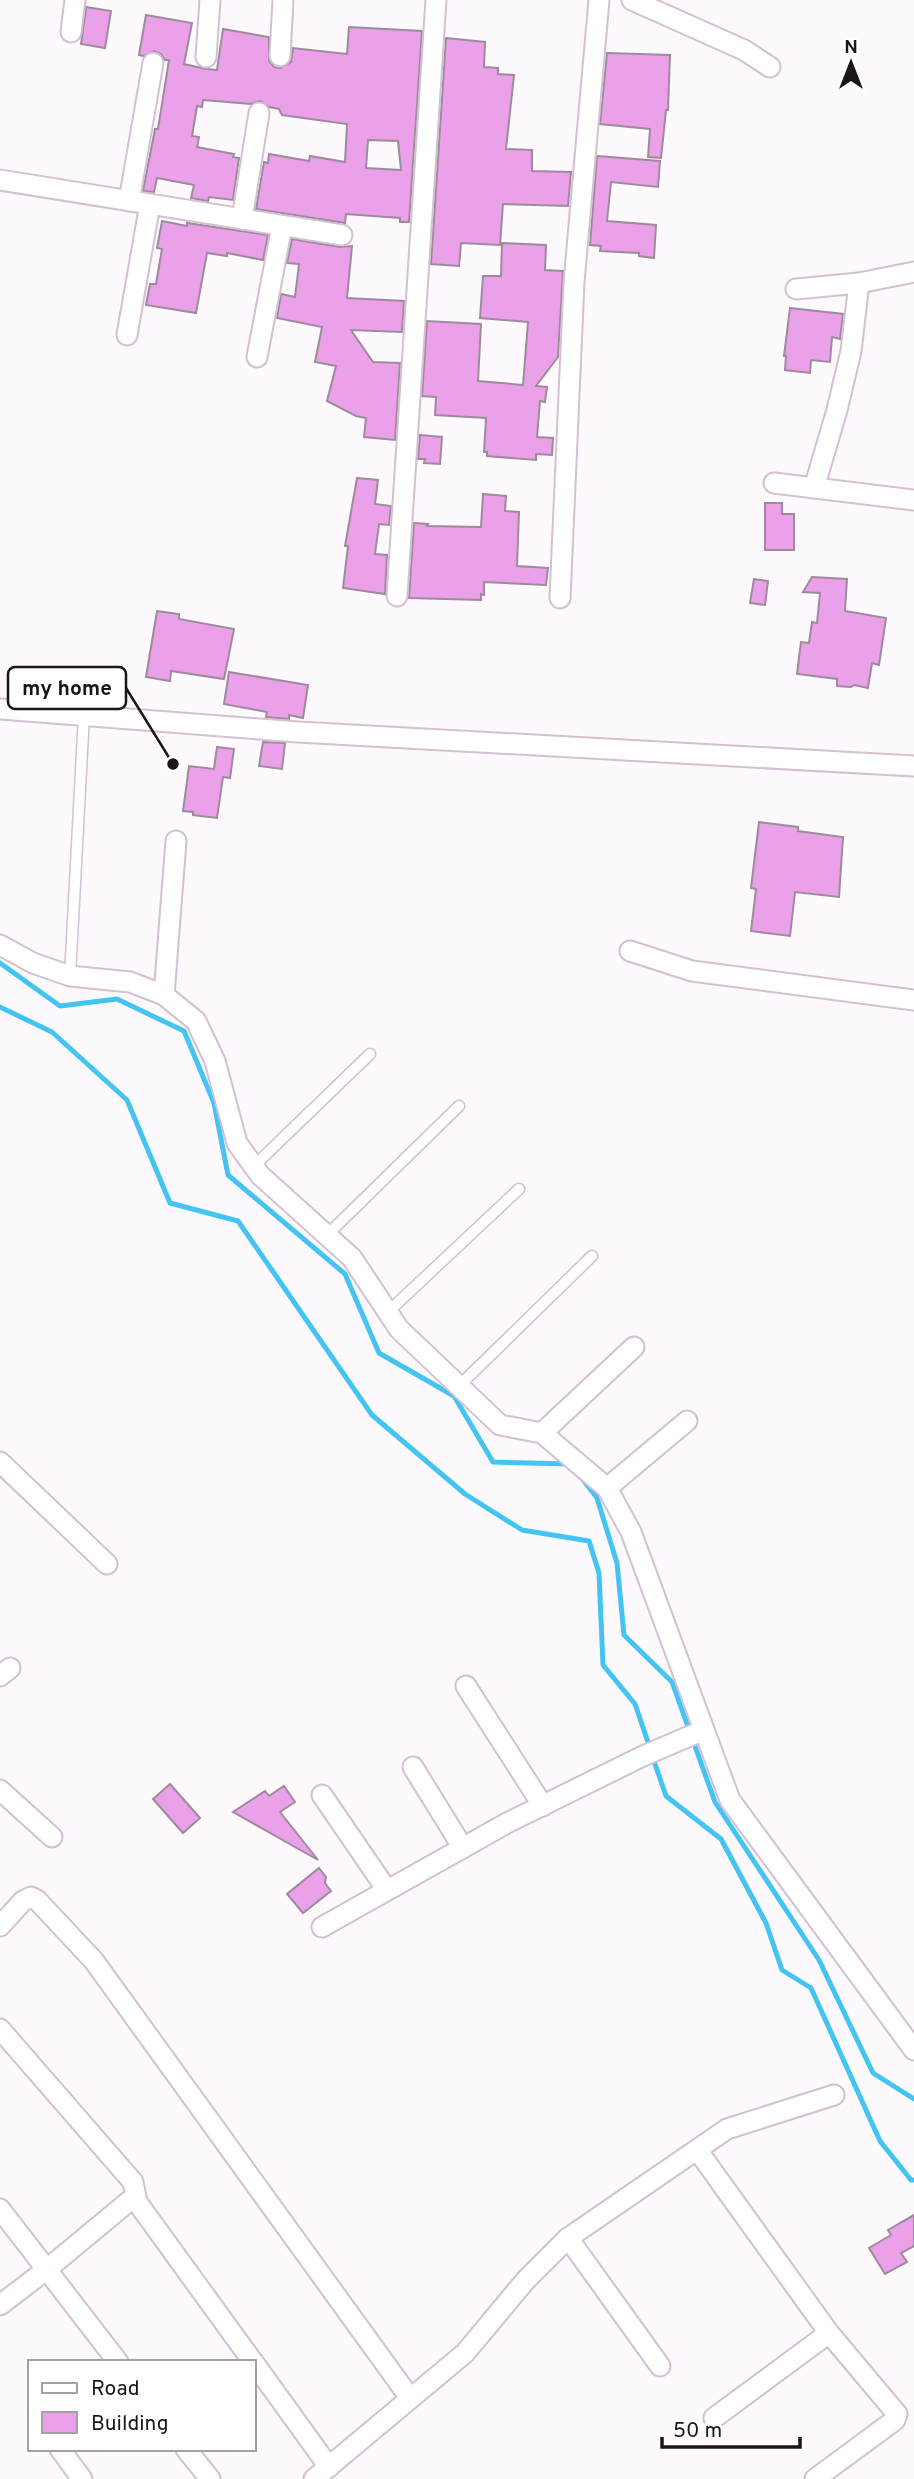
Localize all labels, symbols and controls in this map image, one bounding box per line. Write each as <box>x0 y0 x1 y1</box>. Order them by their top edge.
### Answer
north arrow <box>816 28 886 98</box>
text: N <box>844 36 858 60</box>
callout: my home <box>8 667 126 709</box>
text: my home <box>22 676 112 703</box>
legend <box>28 2360 256 2451</box>
text: Road <box>91 2376 140 2403</box>
scale bar <box>662 2406 800 2450</box>
text: Building <box>91 2411 169 2438</box>
text: 50 m <box>673 2418 722 2445</box>

